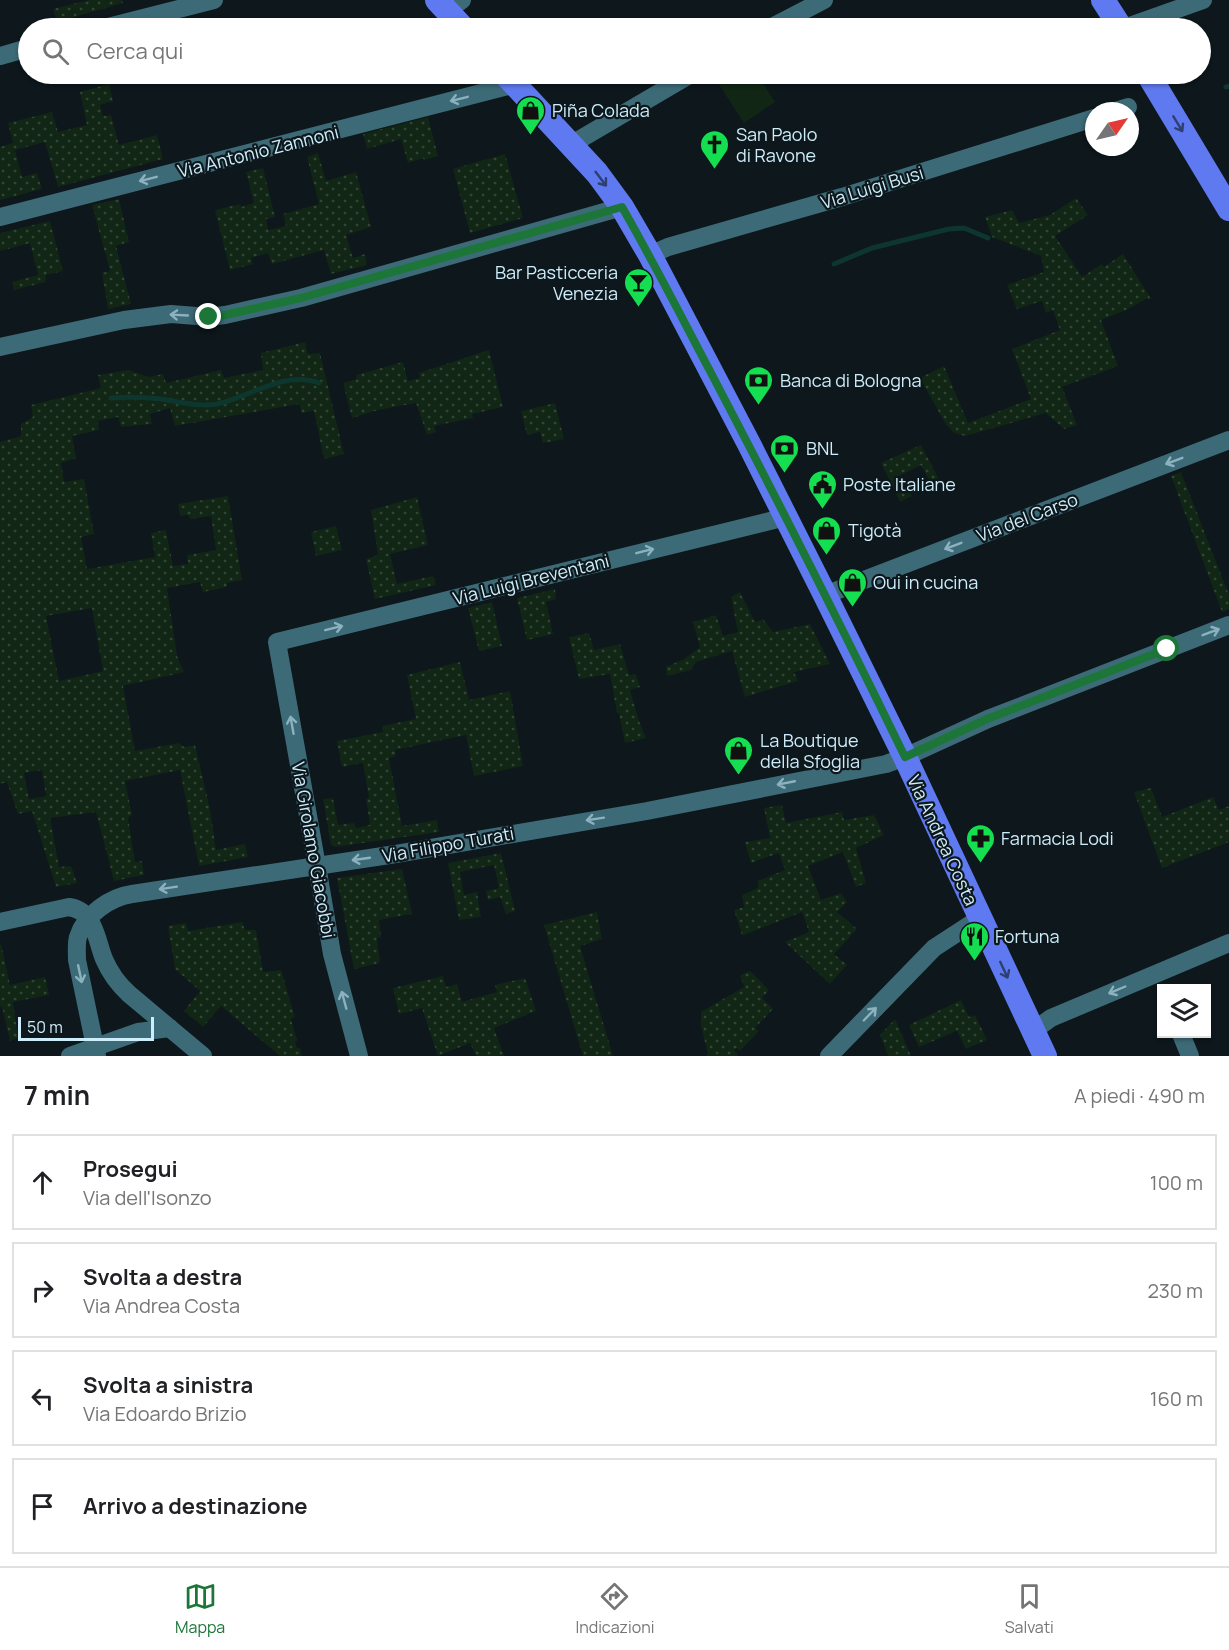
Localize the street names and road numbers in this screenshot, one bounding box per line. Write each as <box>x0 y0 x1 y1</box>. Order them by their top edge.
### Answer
street label: Via Antonio Zannoni <box>175 119 341 183</box>
street label: Via Luigi Busi <box>818 160 926 214</box>
street label: Via del Carso <box>973 487 1081 547</box>
street label: Via Luigi Breventani <box>450 548 612 610</box>
street label: Via Girolamo Giacobbi <box>287 760 341 940</box>
street label: Via Andrea Costa <box>902 771 984 909</box>
street label: Via Filippo Turati <box>380 821 516 867</box>

